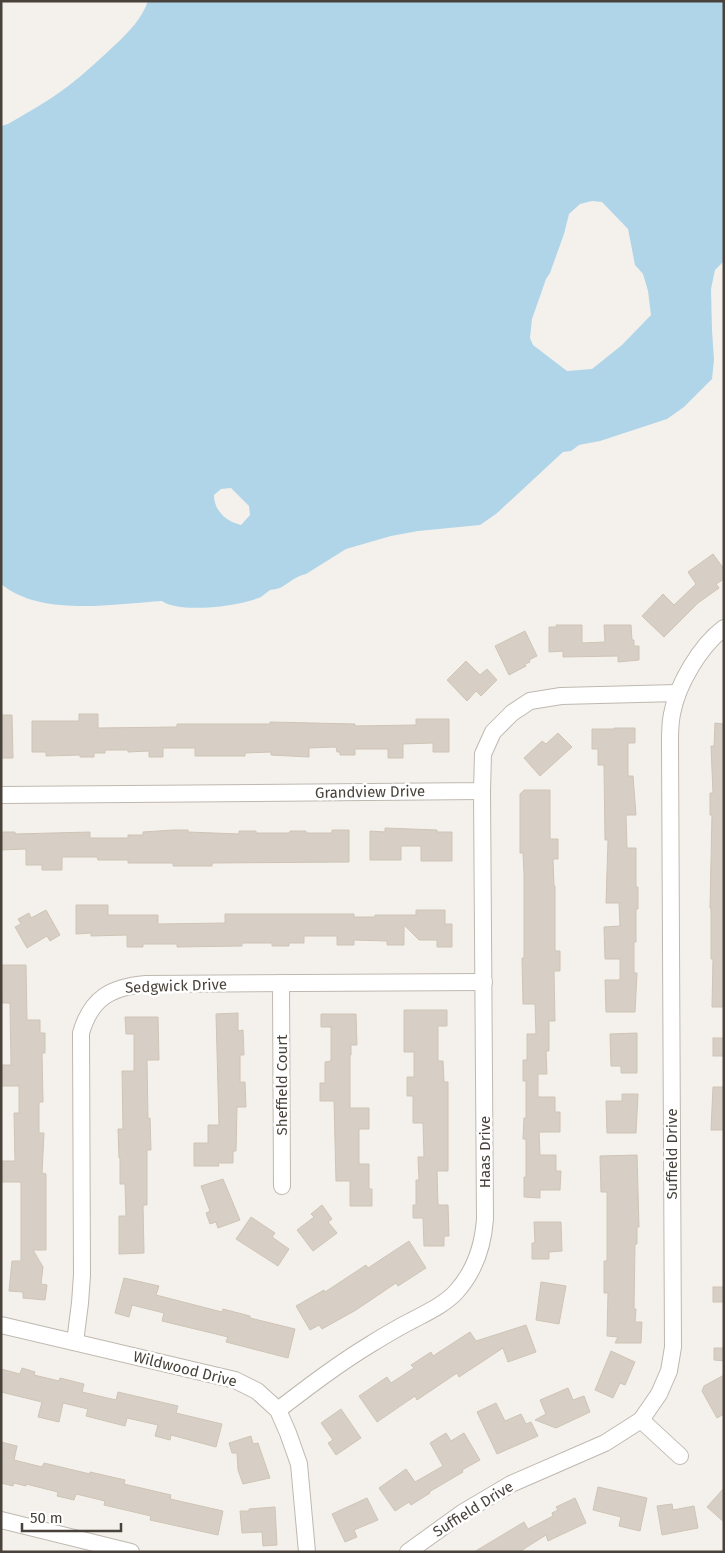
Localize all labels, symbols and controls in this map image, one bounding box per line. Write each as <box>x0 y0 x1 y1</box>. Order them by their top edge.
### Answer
street label: Grandview Drive <box>315 782 425 802</box>
street label: Sedgwick Drive <box>125 975 227 997</box>
street label: Sheffield Court <box>273 1034 291 1136</box>
street label: Suffield Drive <box>663 1108 681 1200</box>
street label: Haas Drive <box>476 1116 494 1188</box>
street label: Wildwood Drive <box>131 1347 239 1391</box>
street label: Suffield Drive <box>430 1477 516 1541</box>
scale bar <box>22 1500 121 1532</box>
text: 50 m <box>30 1509 63 1527</box>

